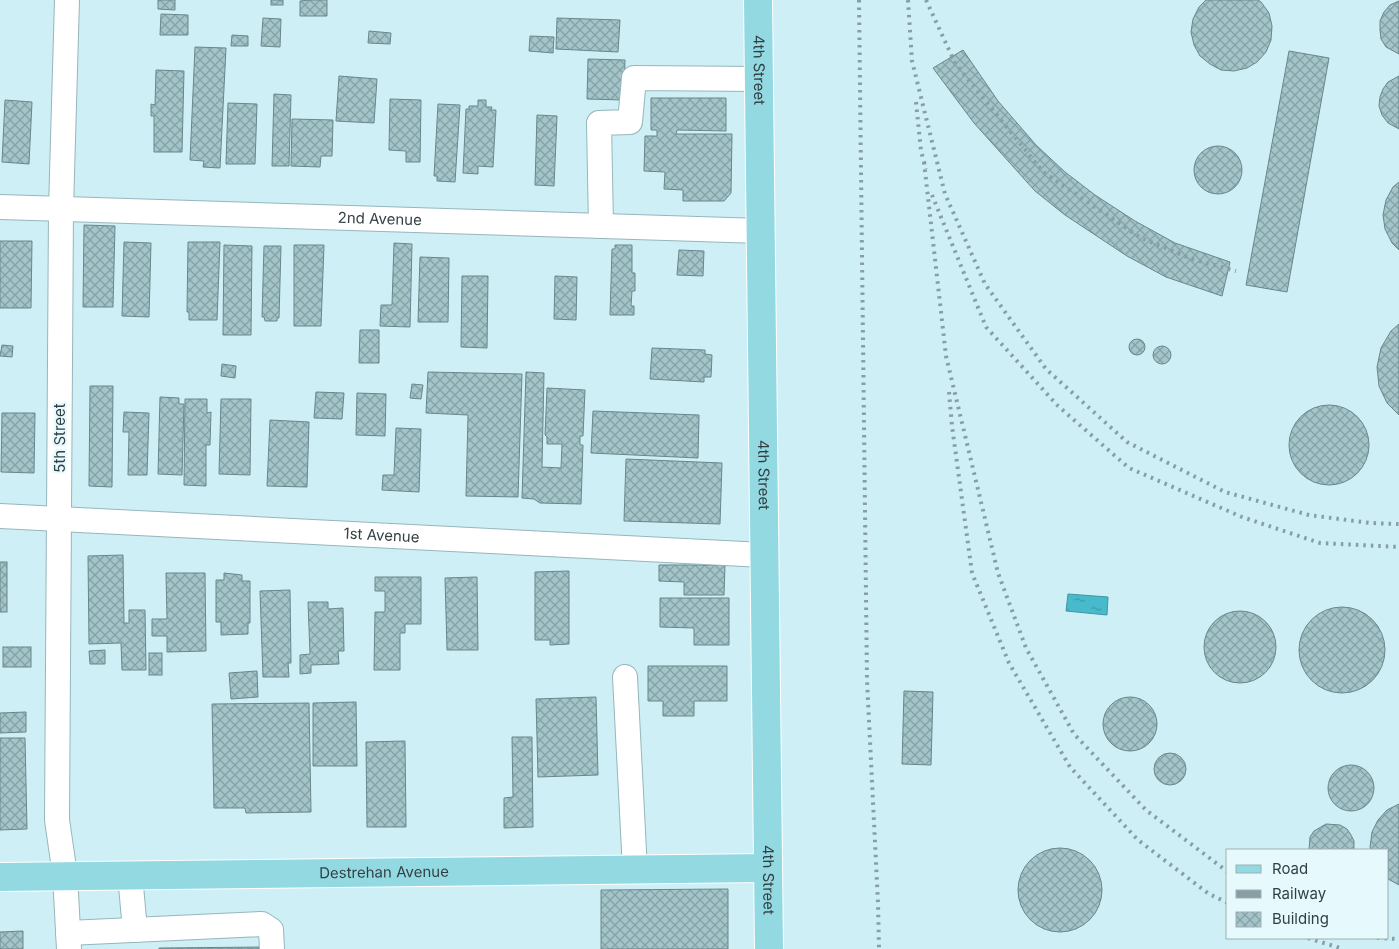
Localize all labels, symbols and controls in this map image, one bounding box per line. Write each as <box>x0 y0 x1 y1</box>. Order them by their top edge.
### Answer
street label: 4th Street <box>749 35 769 105</box>
street label: 2nd Avenue <box>337 208 422 229</box>
street label: 5th Street <box>50 403 69 473</box>
street label: 4th Street <box>754 440 774 510</box>
street label: 1st Avenue <box>343 524 420 546</box>
street label: 4th Street <box>759 845 779 915</box>
legend <box>1226 849 1389 939</box>
text: Road <box>1272 859 1308 878</box>
street label: Destrehan Avenue <box>319 862 449 882</box>
text: Railway <box>1272 884 1327 903</box>
text: Building <box>1272 909 1329 928</box>

